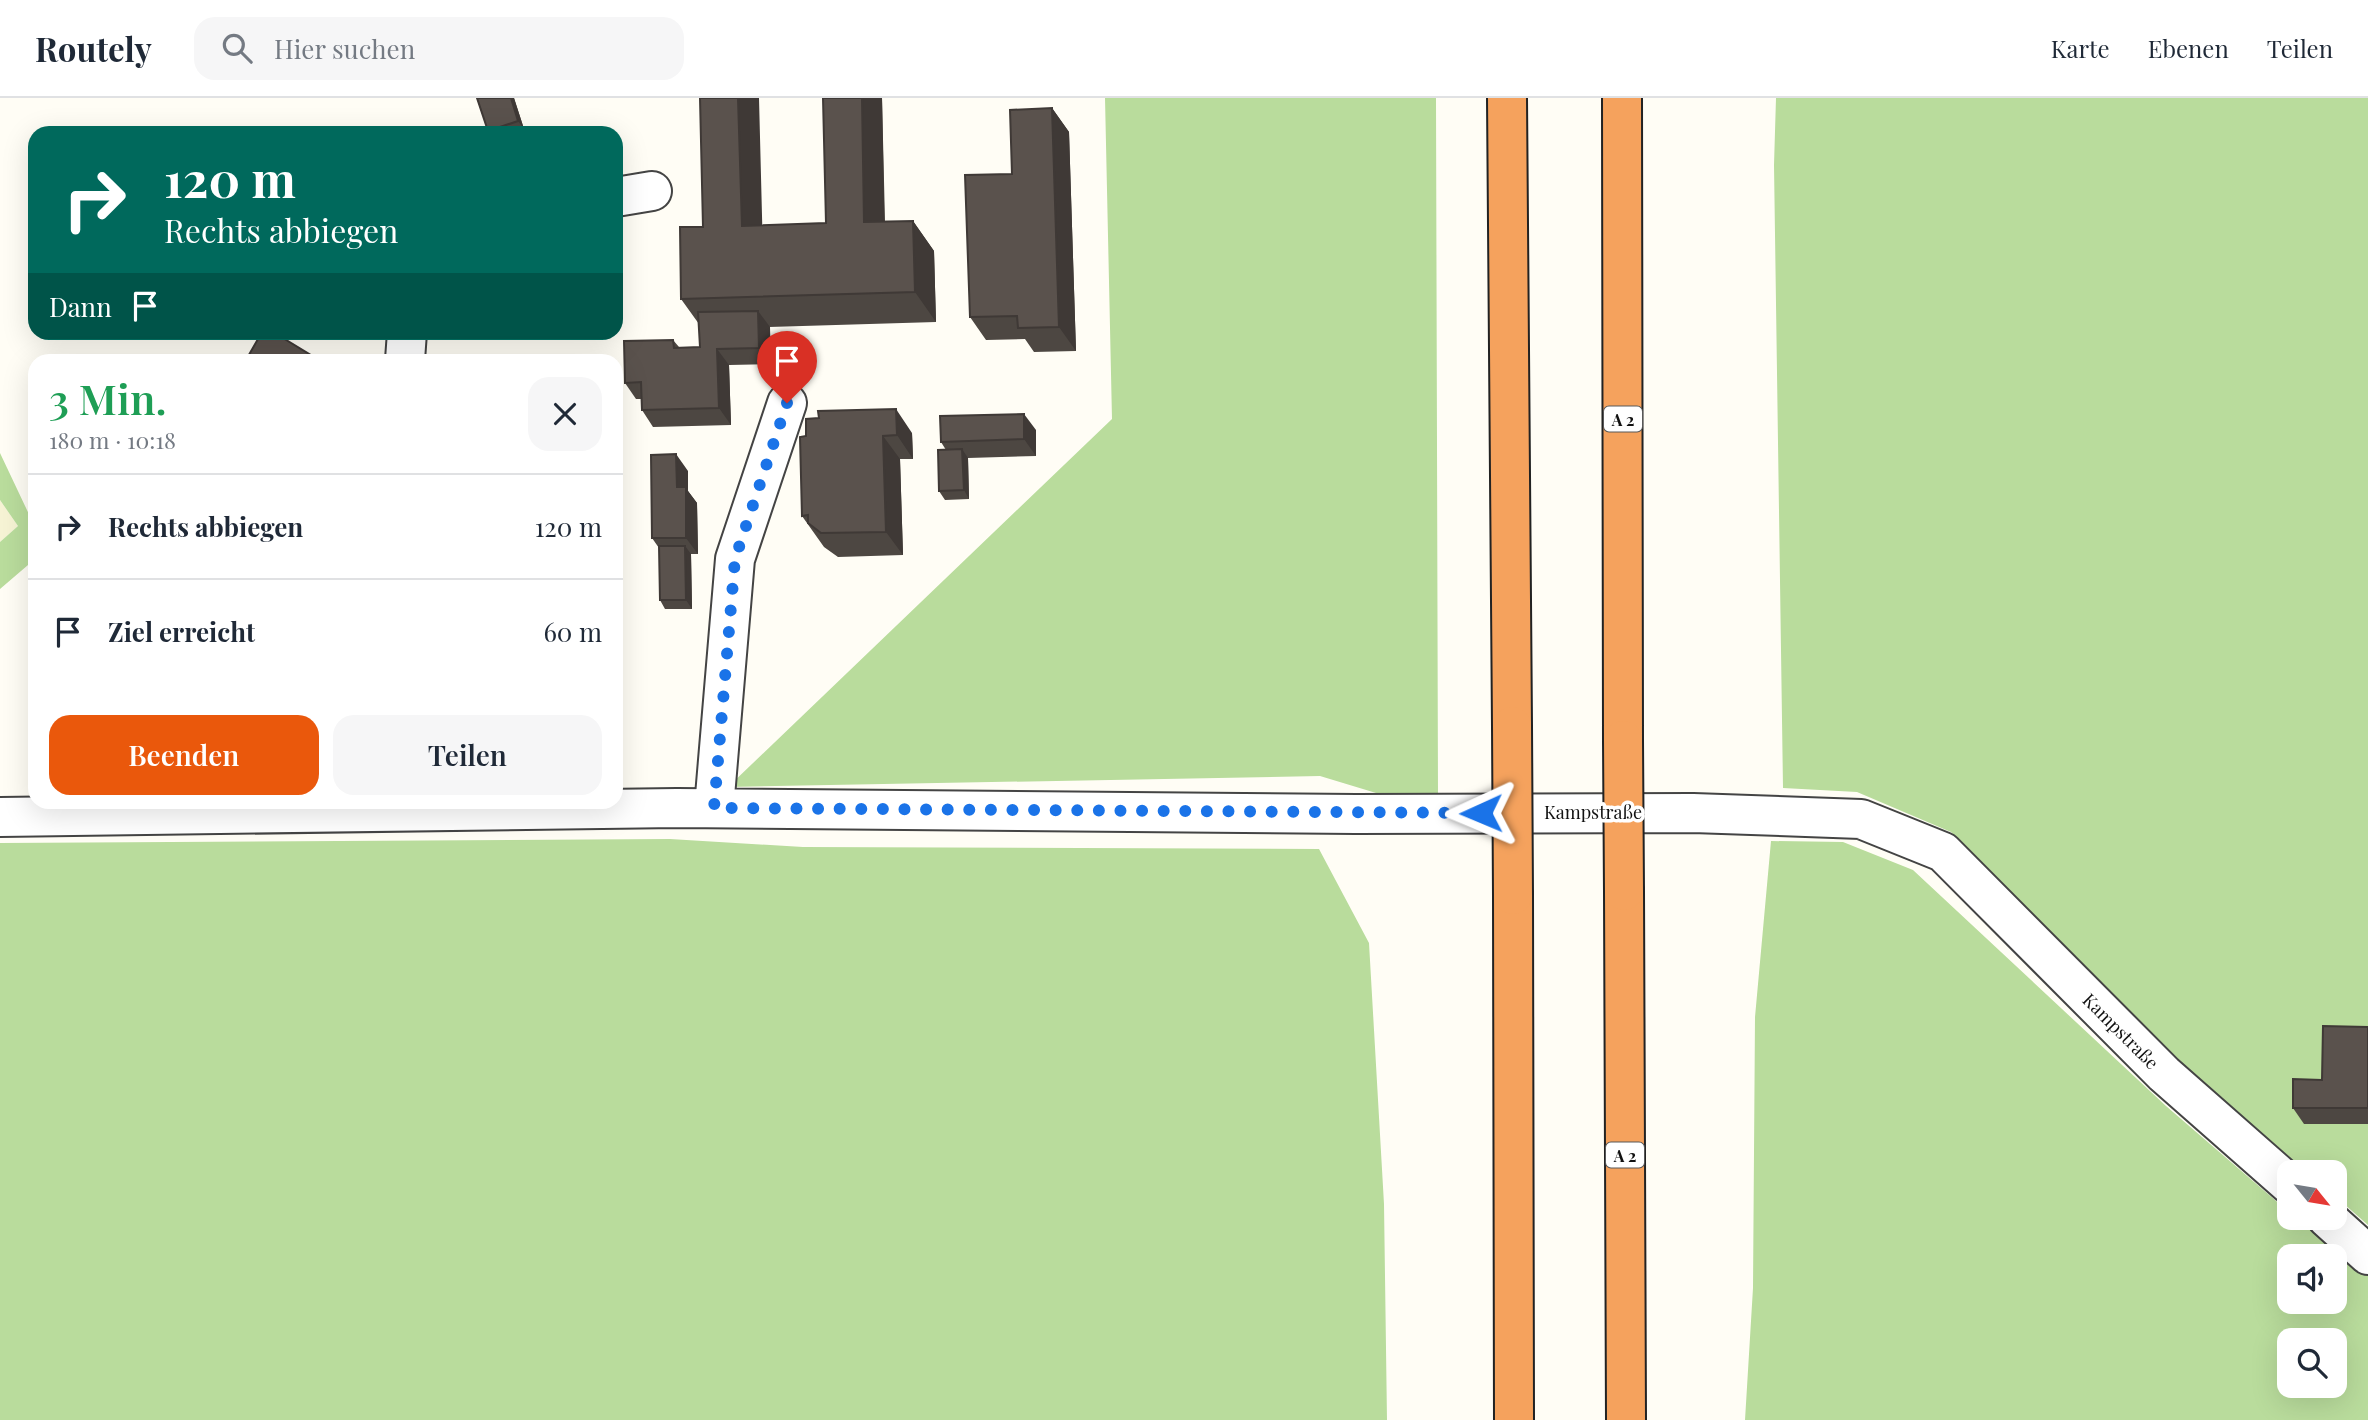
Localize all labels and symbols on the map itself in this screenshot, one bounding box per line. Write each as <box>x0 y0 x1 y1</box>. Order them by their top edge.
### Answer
pin <box>757 331 817 403</box>
road number: A 2 <box>1604 406 1642 432</box>
position arrow <box>1444 776 1518 850</box>
street label: Kampstraße <box>1544 800 1642 824</box>
street label: Kampstraße <box>2078 988 2164 1074</box>
road number: A 2 <box>1606 1142 1644 1168</box>
north arrow <box>2277 1160 2347 1230</box>

